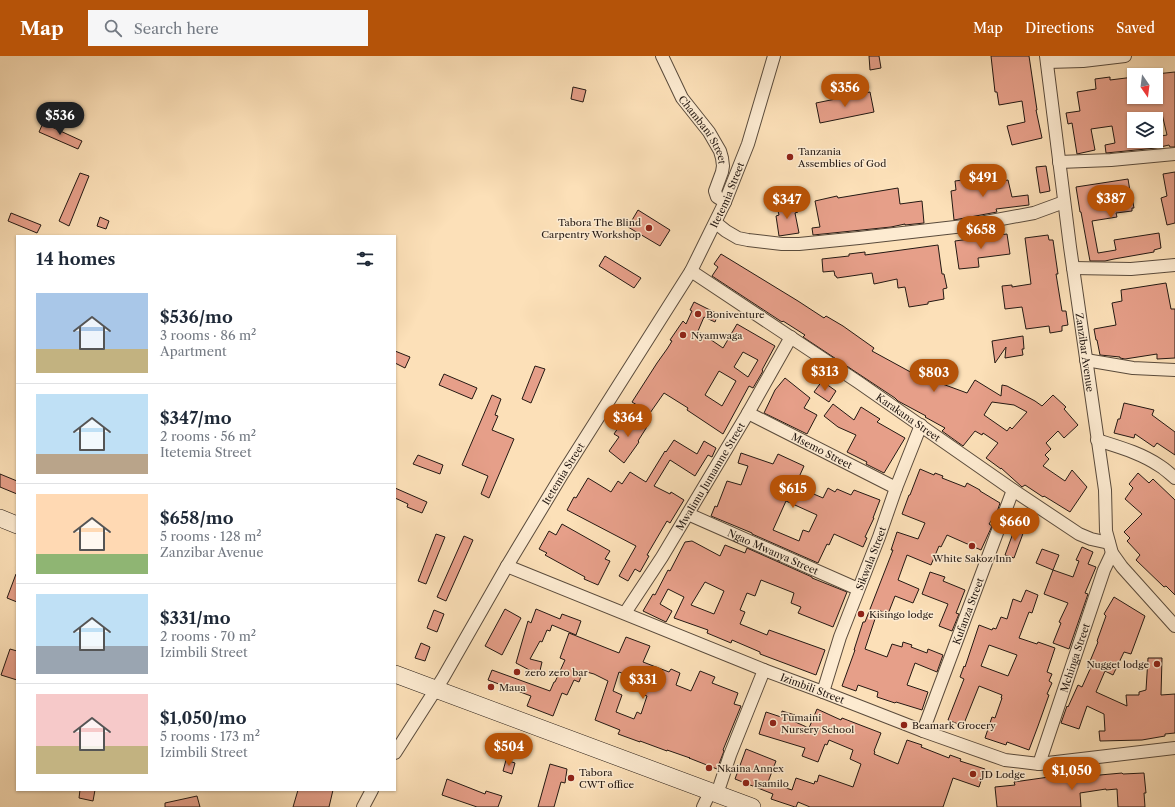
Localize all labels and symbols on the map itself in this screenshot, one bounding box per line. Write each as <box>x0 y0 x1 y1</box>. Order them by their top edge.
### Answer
north arrow <box>1127 68 1163 104</box>
pin: $356 <box>821 74 869 108</box>
street label: Chambani Street <box>676 93 729 165</box>
pin: $536 <box>36 102 84 136</box>
place label: Tanzania Assemblies of God <box>797 145 886 170</box>
marker: Tanzania Assemblies of God <box>785 152 795 162</box>
street label: Itetemia Street <box>707 160 747 230</box>
pin: $491 <box>959 164 1007 198</box>
pin: $387 <box>1087 185 1135 219</box>
pin: $347 <box>763 186 811 220</box>
place label: Tabora The Blind Carpentry Workshop <box>541 216 641 241</box>
pin: $658 <box>957 216 1005 250</box>
marker: Tabora The Blind Carpentry Workshop <box>644 223 654 233</box>
place label: Boniventure <box>706 308 765 321</box>
marker: Boniventure <box>693 309 703 319</box>
street label: Zanzibar Avenue <box>1073 312 1097 393</box>
place label: Nyamwaga <box>691 329 743 342</box>
marker: Nyamwaga <box>678 330 688 340</box>
pin: $313 <box>801 358 849 392</box>
pin: $803 <box>910 359 958 393</box>
street label: Karakana Street <box>874 390 944 444</box>
pin: $364 <box>604 404 652 438</box>
street label: Mwalimu Jumamne Street <box>673 420 748 533</box>
street label: Msemo Street <box>789 430 855 472</box>
street label: Itetemia Street <box>539 440 587 507</box>
pin: $615 <box>769 475 817 509</box>
pin: $660 <box>991 508 1039 542</box>
street label: Sikwala Street <box>852 524 889 592</box>
street label: Ngao Mwanya Street <box>726 526 821 577</box>
marker: White Sakoz Inn <box>967 541 977 551</box>
place label: White Sakoz Inn <box>931 552 1012 565</box>
street label: Kufanza Street <box>949 575 986 646</box>
place label: Kisingo lodge <box>869 608 934 621</box>
marker: Kisingo lodge <box>856 609 866 619</box>
street label: Mchinga Street <box>1057 621 1092 694</box>
place label: Nugget lodge <box>1087 658 1149 671</box>
marker: Nugget lodge <box>1152 659 1162 669</box>
place label: zero zero bar <box>525 666 589 679</box>
pin: $331 <box>619 666 667 700</box>
marker: zero zero bar <box>512 667 522 677</box>
street label: Izimbili Street <box>779 670 847 706</box>
place label: Maua <box>499 681 526 694</box>
marker: Maua <box>486 682 496 692</box>
place label: Tumaini Nursery School <box>781 711 854 736</box>
marker: Tumaini Nursery School <box>768 718 778 728</box>
place label: Beamark Grocery <box>912 719 996 732</box>
marker: Beamark Grocery <box>899 720 909 730</box>
pin: $504 <box>485 733 533 767</box>
pin: $1,050 <box>1039 757 1105 791</box>
place label: Nkaina Annex <box>717 762 784 775</box>
marker: Nkaina Annex <box>704 763 714 773</box>
place label: Tabora CWT office <box>579 766 635 791</box>
place label: JD Lodge <box>979 768 1025 781</box>
marker: JD Lodge <box>968 769 978 779</box>
marker: Tabora CWT office <box>566 773 576 783</box>
place label: Isamilo <box>754 777 789 790</box>
marker: Isamilo <box>741 778 751 788</box>

